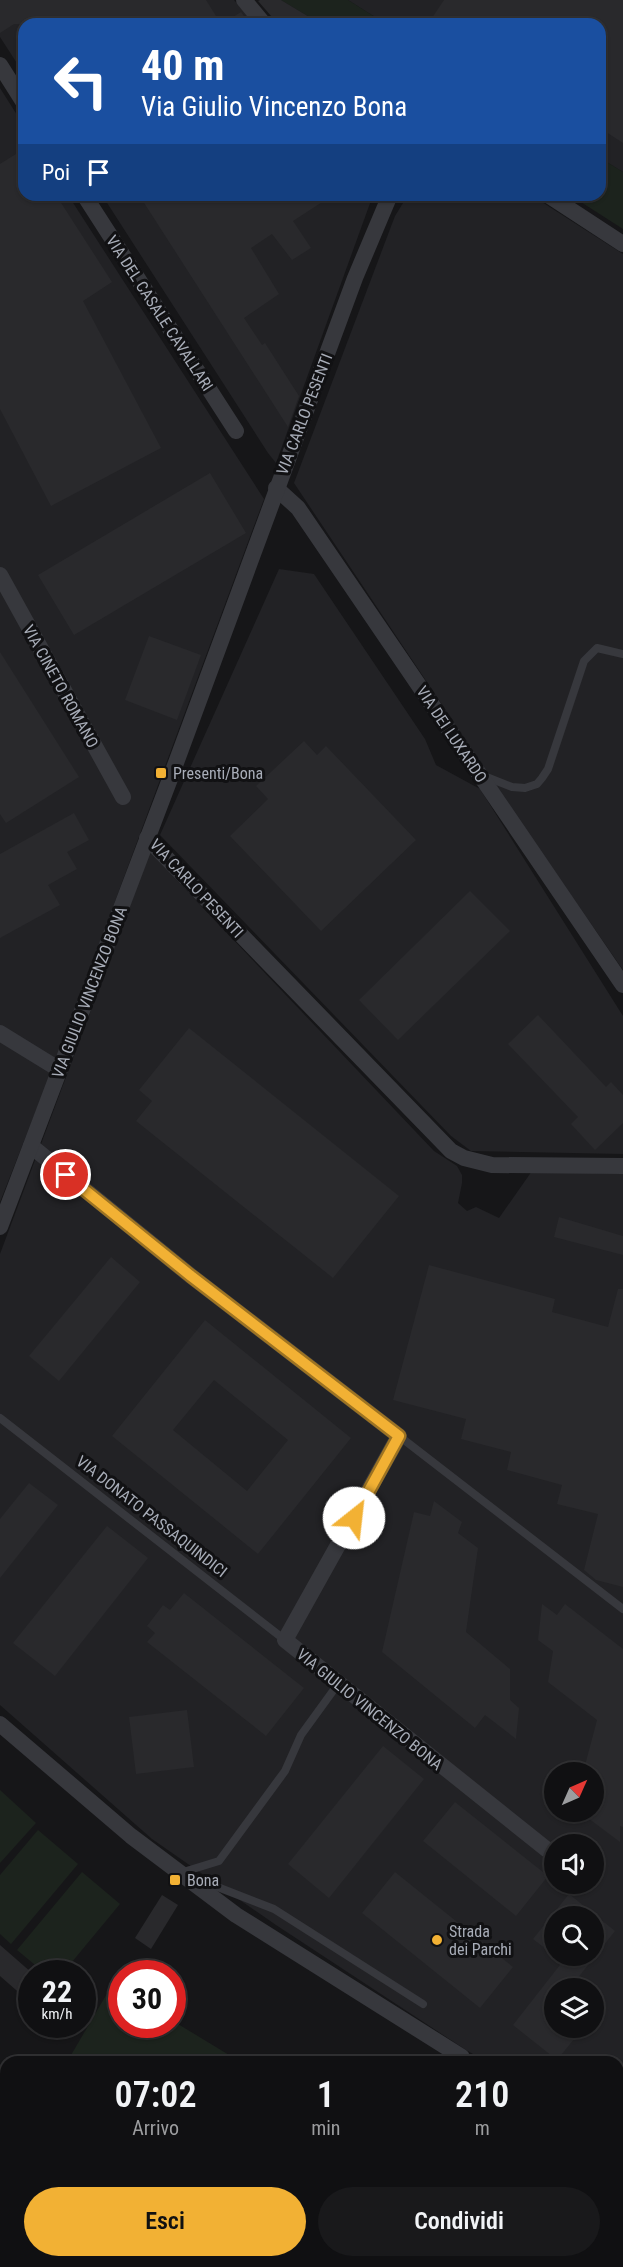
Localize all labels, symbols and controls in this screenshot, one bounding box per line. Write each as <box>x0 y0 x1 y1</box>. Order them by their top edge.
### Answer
text: 40 m <box>141 41 224 90</box>
icon: left <box>42 42 120 120</box>
text: Via Giulio Vincenzo Bona <box>141 91 407 123</box>
icon: arrive <box>82 156 115 189</box>
text: Poi <box>42 160 70 185</box>
street label: VIA DEL CASALE CAVALLARI <box>102 232 217 395</box>
street label: VIA CARLO PESENTI <box>273 351 336 477</box>
street label: VIA CINETO ROMANO <box>19 621 102 751</box>
street label: VIA DEI LUXARDO <box>412 682 491 786</box>
place label: Presenti/Bona <box>173 764 263 783</box>
marker: Presenti/Bona <box>154 766 168 780</box>
street label: VIA CARLO PESENTI <box>146 835 247 942</box>
street label: VIA GIULIO VINCENZO BONA <box>48 904 131 1081</box>
pin <box>40 1149 91 1200</box>
icon: arrive <box>49 1158 82 1191</box>
street label: VIA DONATO PASSAQUINDICI <box>73 1452 231 1581</box>
position arrow <box>322 1486 386 1550</box>
street label: VIA GIULIO VINCENZO BONA <box>293 1645 446 1774</box>
north arrow <box>544 1762 604 1822</box>
map controls <box>544 1762 604 2038</box>
button: sound <box>544 1834 604 1894</box>
place label: Bona <box>187 1871 219 1890</box>
marker: Bona <box>168 1873 182 1887</box>
button: search <box>544 1906 604 1966</box>
place label: Strada dei Parchi <box>449 1922 512 1959</box>
marker: Strada dei Parchi <box>430 1933 444 1947</box>
speed limit sign: 30 <box>108 1960 186 2038</box>
text: 22 <box>42 1974 72 2009</box>
button: layers <box>544 1978 604 2038</box>
text: km/h <box>42 2005 72 2023</box>
text: 07:02 <box>115 2074 197 2116</box>
text: 1 <box>317 2074 335 2116</box>
text: 210 <box>455 2074 509 2116</box>
text: Arrivo <box>132 2116 179 2140</box>
text: min <box>311 2116 340 2140</box>
text: m <box>475 2116 490 2140</box>
button: Esci <box>24 2187 306 2256</box>
button: Condividi <box>318 2187 600 2256</box>

